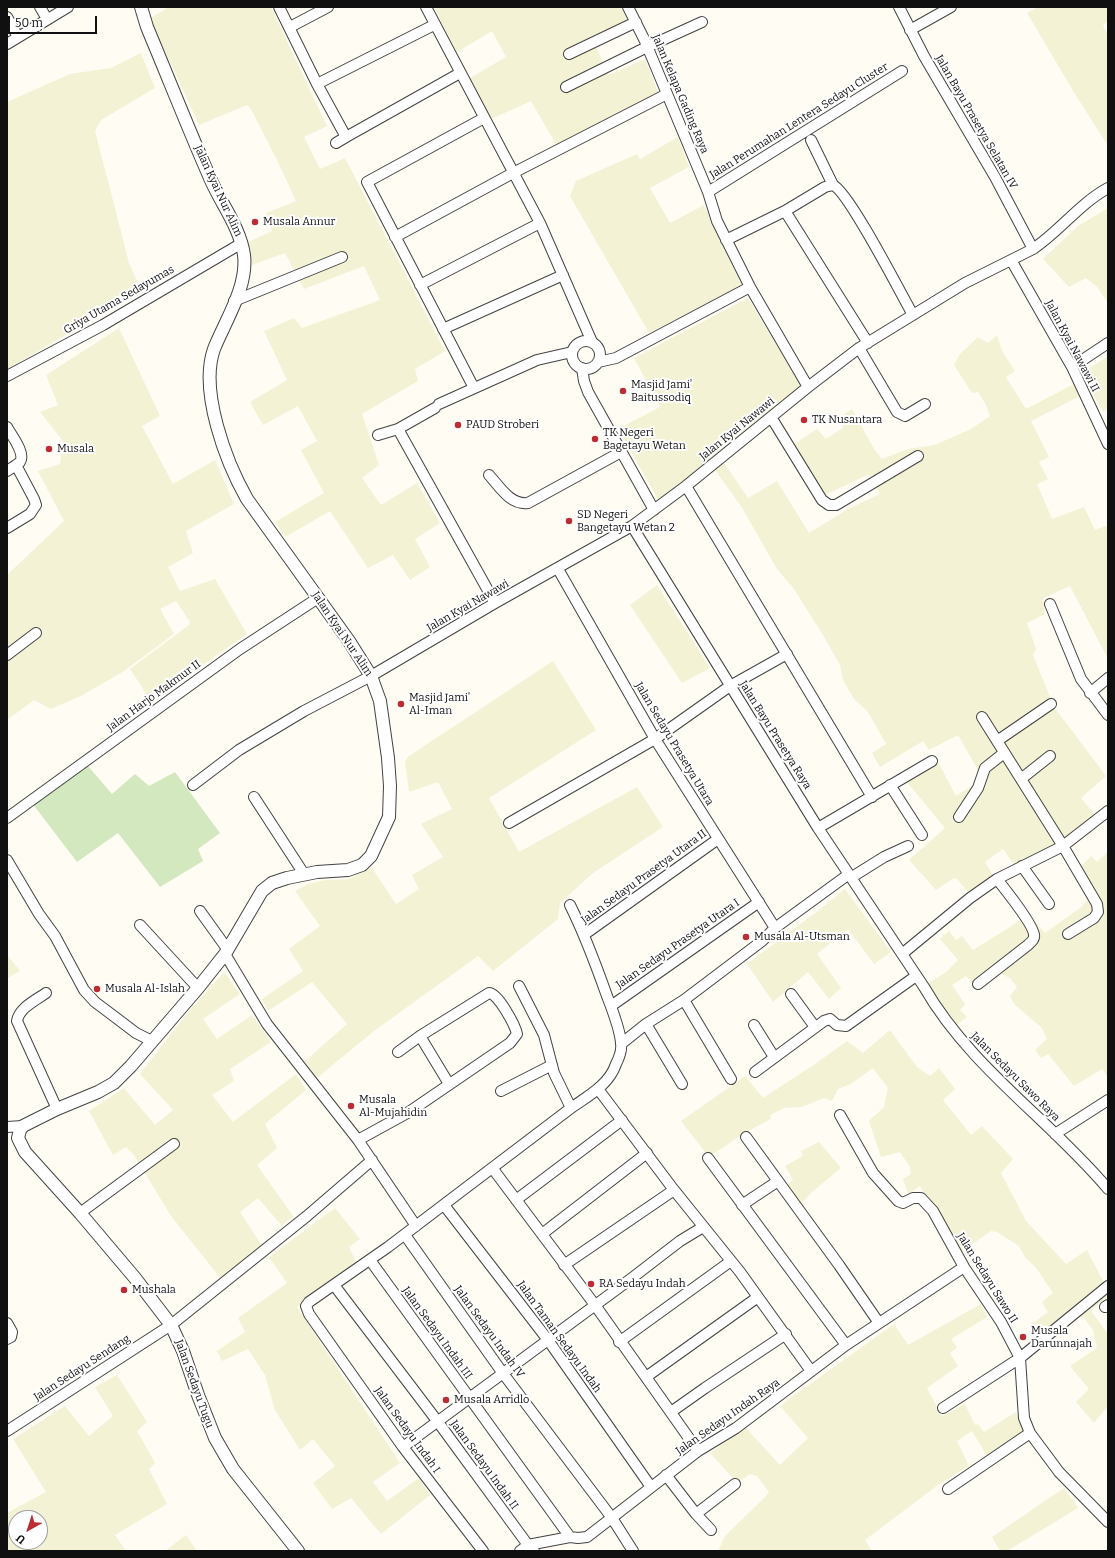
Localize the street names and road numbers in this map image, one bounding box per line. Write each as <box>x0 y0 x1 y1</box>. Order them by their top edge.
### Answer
street label: Jalan Kelapa Gading Raya <box>649 32 711 156</box>
street label: Jalan Bayu Prasetya Selatan IV <box>932 53 1020 191</box>
street label: Jalan Perumahan Lentera Sedayu Cluster <box>707 60 891 182</box>
street label: Jalan Kyai Nur Alim <box>191 143 245 239</box>
street label: Griya Utama Sedayumas <box>61 263 177 337</box>
street label: Jalan Kyai Nawawi II <box>1042 298 1102 394</box>
street label: Jalan Kyai Nawawi <box>697 395 777 463</box>
street label: Jalan Kyai Nawawi <box>425 577 511 635</box>
street label: Jalan Kyai Nur Alim <box>309 589 375 679</box>
street label: Jalan Harjo Makmur II <box>105 658 203 734</box>
street label: Jalan Bayu Prasetya Raya <box>736 678 814 792</box>
street label: Jalan Sedayu Prasetya Utara <box>632 680 716 808</box>
street label: Jalan Sedayu Prasetya Utara II <box>579 827 709 927</box>
street label: Jalan Sedayu Prasetya Utara I <box>614 896 742 992</box>
street label: Jalan Sedayu Sawo Raya <box>968 1030 1062 1124</box>
street label: Jalan Sedayu Sawo II <box>954 1230 1020 1326</box>
street label: Jalan Taman Sedayu Indah <box>514 1279 604 1395</box>
street label: Jalan Sedayu Indah IV <box>451 1283 527 1381</box>
street label: Jalan Sedayu Indah III <box>399 1284 475 1382</box>
street label: Jalan Sedayu Sendang <box>31 1332 133 1404</box>
street label: Jalan Sedayu Tugu <box>172 1338 216 1430</box>
street label: Jalan Sedayu Indah Raya <box>674 1376 782 1458</box>
street label: Jalan Sedayu Indah I <box>371 1384 443 1476</box>
street label: Jalan Sedayu Indah II <box>447 1418 521 1512</box>

